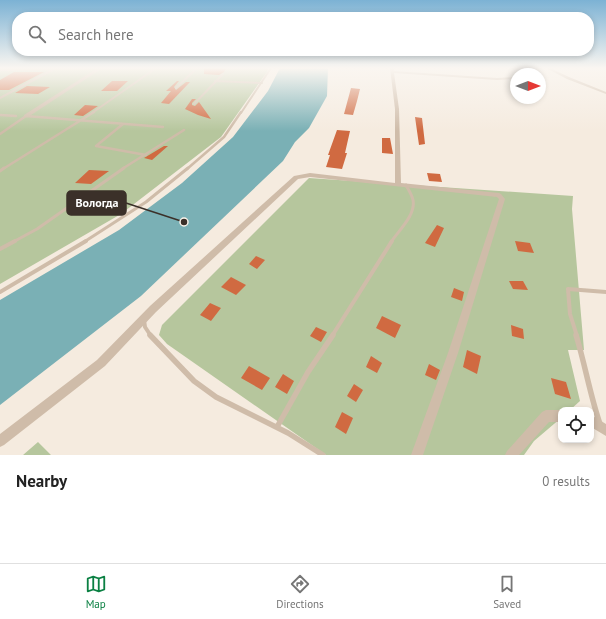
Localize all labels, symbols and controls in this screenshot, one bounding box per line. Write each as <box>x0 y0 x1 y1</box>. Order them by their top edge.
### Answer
search box <box>12 12 594 56</box>
icon: search <box>26 23 48 45</box>
text: Search here <box>58 25 134 44</box>
north arrow <box>510 68 546 104</box>
callout: Вологда <box>67 191 126 215</box>
text: Вологда <box>75 195 119 210</box>
map controls <box>558 407 594 443</box>
button: locate <box>558 407 594 443</box>
text: Nearby <box>16 470 67 492</box>
text: 0 results <box>542 473 590 490</box>
tab: Map <box>85 573 107 611</box>
tab: Directions <box>276 573 324 611</box>
tab: Saved <box>493 573 521 611</box>

